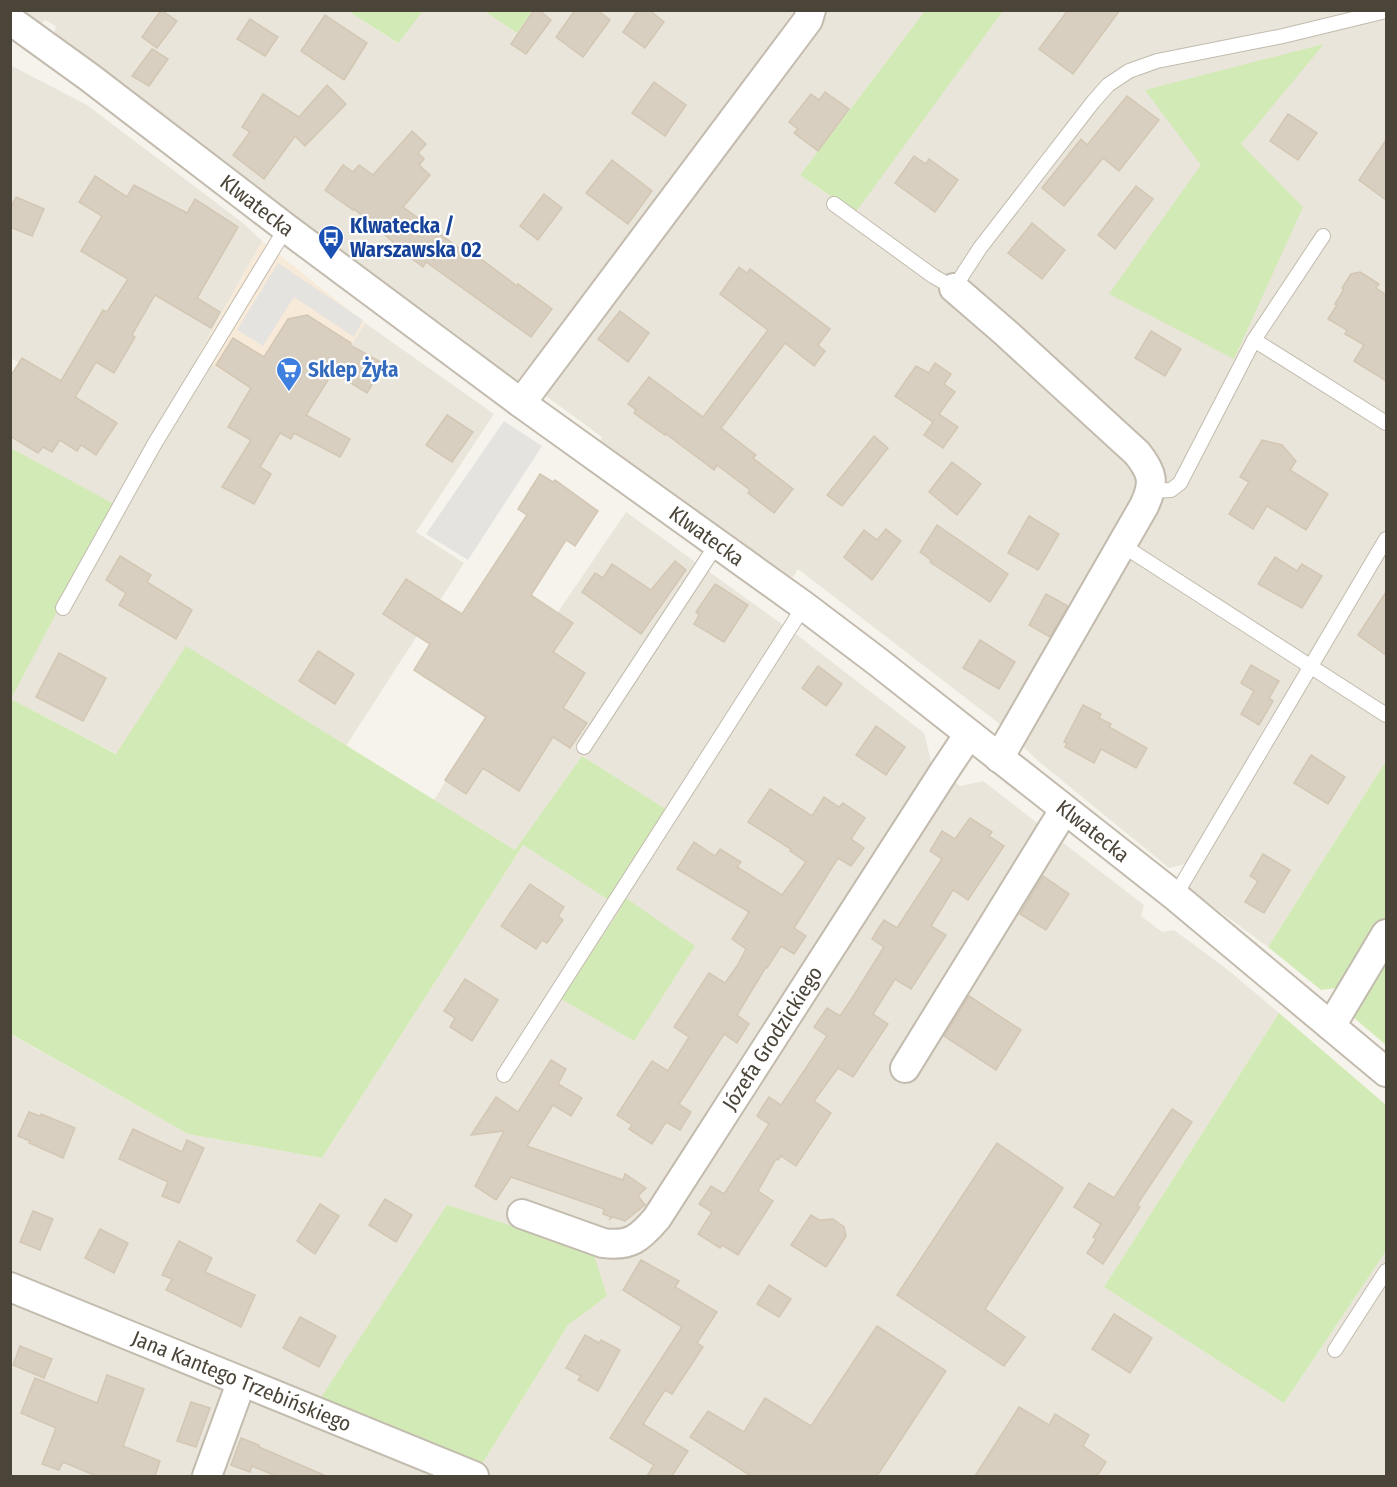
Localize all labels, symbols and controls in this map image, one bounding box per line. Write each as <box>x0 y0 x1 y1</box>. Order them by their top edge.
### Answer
street label: Klwatecka <box>215 169 299 242</box>
place label: Klwatecka / Warszawska 02 <box>350 213 482 263</box>
bus stop icon: Klwatecka / Warszawska 02 <box>316 223 346 261</box>
supermarket icon: Sklep Żyła <box>274 355 304 393</box>
place label: Sklep Żyła <box>308 356 398 383</box>
street label: Klwatecka <box>664 500 749 572</box>
street label: Klwatecka <box>1051 794 1135 868</box>
street label: Józefa Grodzickiego <box>717 961 828 1115</box>
street label: Jana Kantego Trzebińskiego <box>128 1325 355 1438</box>

